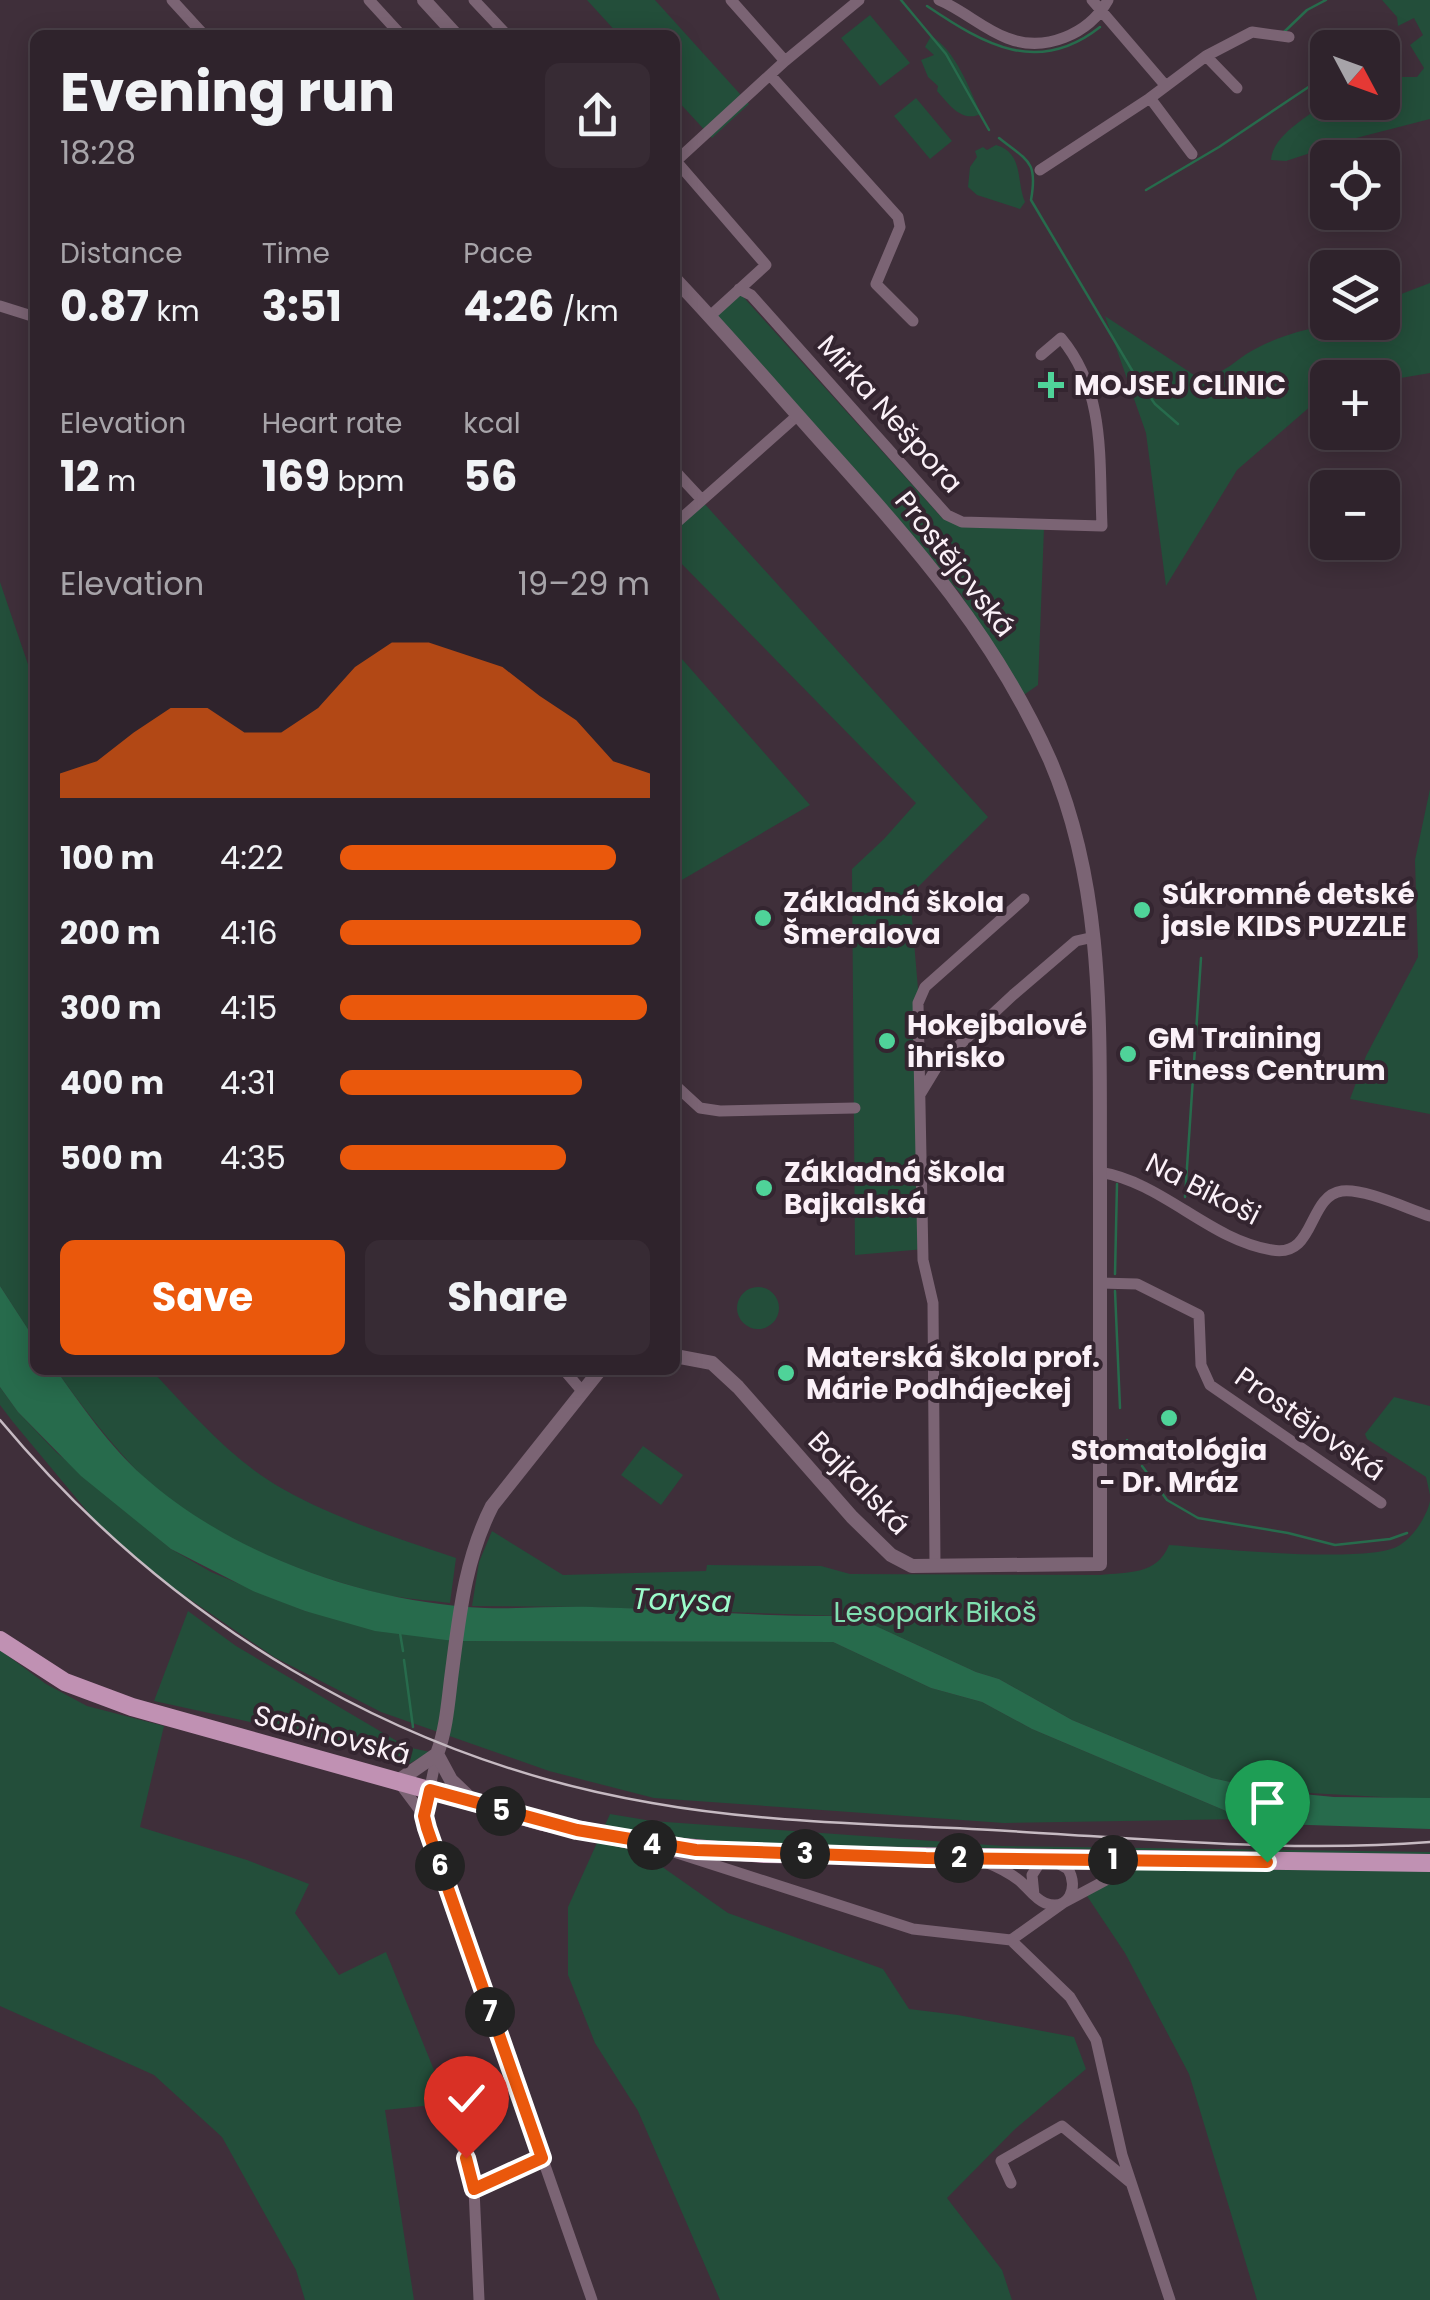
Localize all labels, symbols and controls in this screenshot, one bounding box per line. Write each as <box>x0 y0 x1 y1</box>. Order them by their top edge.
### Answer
north arrow <box>1310 30 1400 120</box>
map controls <box>1310 30 1400 560</box>
text: Evening run <box>60 53 395 130</box>
button: share <box>545 63 650 168</box>
text: 18:28 <box>60 130 136 175</box>
button: locate <box>1310 140 1400 230</box>
text: Distance <box>60 234 183 273</box>
text: Time <box>262 234 330 273</box>
text: Pace <box>463 234 533 273</box>
button: layers <box>1310 250 1400 340</box>
text: 0.87 <box>60 277 149 336</box>
text: 3:51 <box>262 277 342 336</box>
text: 4:26 <box>463 277 554 336</box>
text: km <box>149 292 200 331</box>
text: /km <box>554 292 619 331</box>
street label: Mirka Nešpora <box>809 327 971 501</box>
button: + <box>1310 360 1400 450</box>
place label: MOJSEJ CLINIC <box>1074 366 1286 405</box>
marker: MOJSEJ CLINIC <box>1038 372 1064 398</box>
text: Elevation <box>60 404 186 443</box>
text: Heart rate <box>262 404 402 443</box>
text: kcal <box>463 404 521 443</box>
text: 12 <box>60 447 100 506</box>
text: 169 <box>262 447 330 506</box>
text: 56 <box>463 447 517 506</box>
text: m <box>100 462 136 501</box>
text: bpm <box>330 462 404 501</box>
button: − <box>1310 470 1400 560</box>
street label: Prostějovská <box>886 483 1024 645</box>
text: Elevation <box>60 561 204 606</box>
text: 19–29 m <box>518 561 650 606</box>
text: 100 m <box>60 835 154 880</box>
text: 4:22 <box>220 835 284 880</box>
place label: Súkromné detské jasle KIDS PUZZLE <box>1161 875 1415 946</box>
place label: Základná škola Šmeralova <box>783 883 1004 954</box>
marker: Súkromné detské jasle KIDS PUZZLE <box>1131 899 1153 921</box>
marker: Základná škola Šmeralova <box>752 907 774 929</box>
text: 200 m <box>60 910 161 955</box>
text: 4:16 <box>220 910 278 955</box>
text: 300 m <box>60 985 162 1030</box>
text: 4:15 <box>220 985 277 1030</box>
place label: Hokejbalové ihrisko <box>907 1006 1087 1077</box>
place label: GM Training Fitness Centrum <box>1148 1019 1386 1090</box>
marker: Hokejbalové ihrisko <box>876 1030 898 1052</box>
marker: GM Training Fitness Centrum <box>1117 1043 1139 1065</box>
text: 400 m <box>60 1060 164 1105</box>
text: 4:31 <box>220 1060 276 1105</box>
text: 500 m <box>60 1135 163 1180</box>
text: 4:35 <box>220 1135 286 1180</box>
street label: Na Bikoši <box>1139 1143 1267 1235</box>
place label: Základná škola Bajkalská <box>784 1153 1005 1224</box>
marker: Základná škola Bajkalská <box>753 1177 775 1199</box>
button: Save <box>60 1240 345 1355</box>
button: Share <box>365 1240 650 1355</box>
place label: Materská škola prof. Márie Podhájeckej <box>806 1338 1100 1409</box>
street label: Prostějovská <box>1227 1358 1393 1490</box>
marker: Materská škola prof. Márie Podhájeckej <box>775 1362 797 1384</box>
marker: Stomatológia - Dr. Mráz <box>1158 1407 1180 1429</box>
street label: Bajkalská <box>799 1422 919 1544</box>
place label: Stomatológia - Dr. Mráz <box>1071 1431 1267 1502</box>
water label: Torysa <box>632 1577 732 1623</box>
park label: Lesopark Bikoš <box>833 1593 1037 1632</box>
street label: Sabinovská <box>249 1695 415 1775</box>
pin <box>1225 1760 1310 1863</box>
icon: arrive <box>1240 1775 1295 1830</box>
pin: 5 <box>476 1786 526 1836</box>
text: 5 <box>492 1791 510 1830</box>
pin: 4 <box>627 1820 677 1870</box>
text: 4 <box>643 1825 661 1864</box>
pin: 3 <box>780 1829 830 1879</box>
pin: 2 <box>934 1833 984 1883</box>
text: 3 <box>797 1834 813 1873</box>
pin: 1 <box>1088 1835 1138 1885</box>
text: 2 <box>951 1838 967 1877</box>
text: 1 <box>1108 1840 1118 1879</box>
pin: 6 <box>415 1841 465 1891</box>
text: 6 <box>431 1846 449 1885</box>
pin: 7 <box>465 1987 515 2037</box>
text: 7 <box>483 1992 497 2031</box>
pin <box>424 2056 509 2159</box>
icon: check <box>439 2071 494 2126</box>

